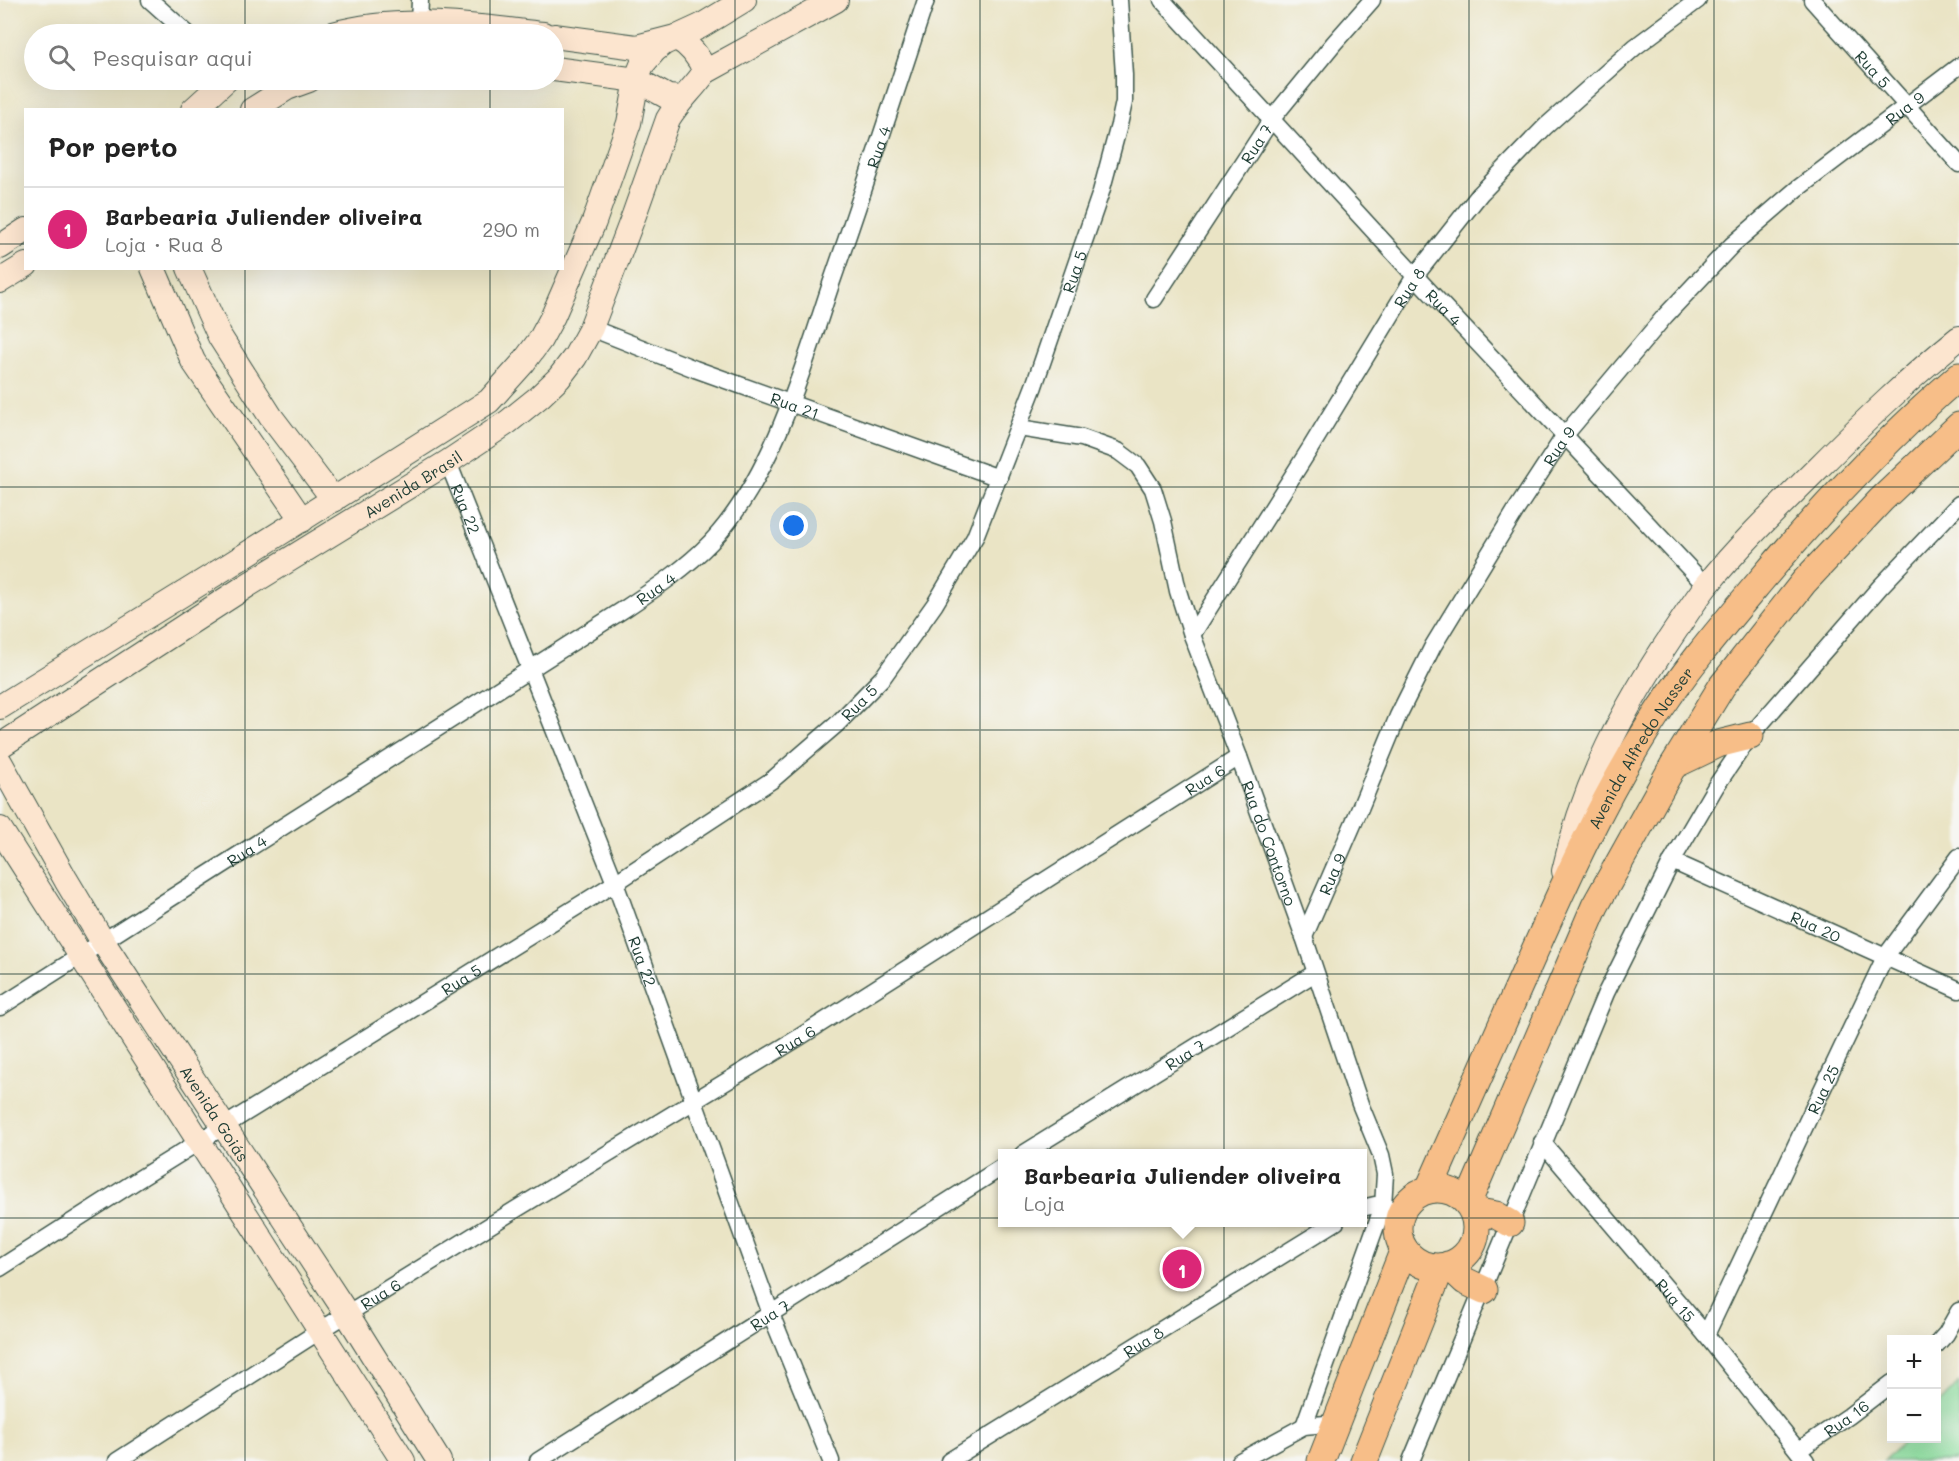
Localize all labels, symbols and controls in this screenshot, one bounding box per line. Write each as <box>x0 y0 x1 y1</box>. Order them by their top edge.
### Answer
search box <box>24 24 564 90</box>
icon: search <box>45 41 78 74</box>
text: Pesquisar aqui <box>93 43 253 72</box>
street label: Rua 5 <box>1851 45 1896 92</box>
street label: Rua 9 <box>1881 86 1928 129</box>
street label: Rua 7 <box>1235 119 1276 167</box>
street label: Rua 4 <box>861 122 895 171</box>
text: Por perto <box>48 130 177 164</box>
text: Barbearia Juliender oliveira <box>105 202 423 231</box>
text: 1 <box>63 216 72 242</box>
text: 290 m <box>482 216 540 242</box>
text: Loja · Rua 8 <box>105 231 223 257</box>
street label: Rua 5 <box>1057 247 1091 295</box>
street label: Rua 8 <box>1388 262 1429 311</box>
street label: Rua 4 <box>1422 284 1467 331</box>
street label: Rua 21 <box>768 386 822 423</box>
street label: Rua 9 <box>1538 421 1579 469</box>
street label: Avenida Brasil <box>360 445 466 522</box>
street label: Rua 22 <box>447 480 486 537</box>
your location <box>779 511 808 540</box>
street label: Rua 4 <box>632 566 680 609</box>
street label: Avenida Alfredo Nasser <box>1583 662 1697 832</box>
street label: Rua 5 <box>836 679 881 725</box>
street label: Rua 6 <box>1181 758 1229 799</box>
street label: Rua do Contorno <box>1238 778 1302 909</box>
street label: Rua 4 <box>222 829 271 871</box>
street label: Rua 9 <box>1313 850 1350 898</box>
street label: Rua 20 <box>1788 905 1845 946</box>
street label: Rua 22 <box>625 933 662 989</box>
street label: Rua 5 <box>437 958 485 999</box>
street label: Rua 6 <box>771 1019 819 1060</box>
street label: Rua 7 <box>1161 1034 1208 1074</box>
street label: Avenida Goiás <box>176 1061 254 1165</box>
street label: Rua 25 <box>1802 1061 1843 1117</box>
popup <box>998 1149 1367 1227</box>
text: Barbearia Juliender oliveira <box>1024 1161 1341 1190</box>
text: Loja <box>1024 1190 1065 1216</box>
pin: 1 <box>1162 1246 1202 1292</box>
street label: Rua 6 <box>356 1273 404 1314</box>
street label: Rua 15 <box>1652 1274 1700 1326</box>
street label: Rua 7 <box>746 1294 793 1335</box>
street label: Rua 8 <box>1119 1321 1167 1362</box>
map controls <box>1887 1335 1941 1443</box>
button: + <box>1887 1335 1941 1389</box>
button: − <box>1887 1389 1941 1443</box>
street label: Rua 16 <box>1819 1394 1873 1441</box>

